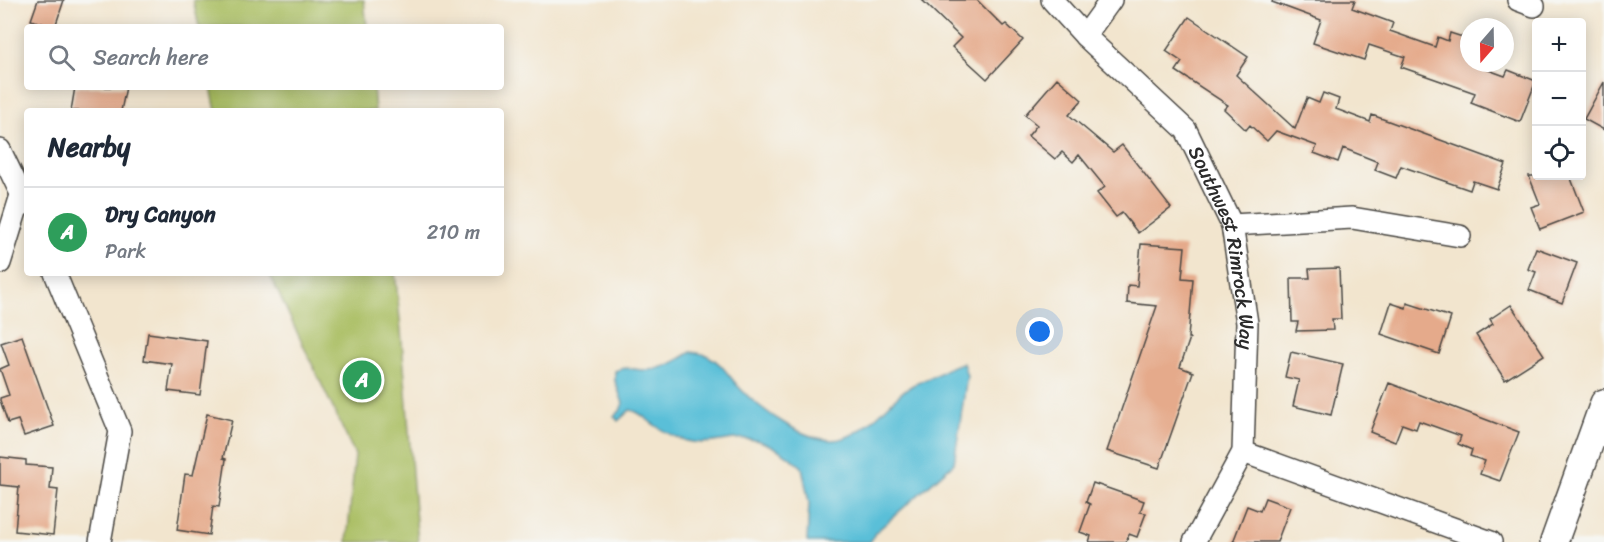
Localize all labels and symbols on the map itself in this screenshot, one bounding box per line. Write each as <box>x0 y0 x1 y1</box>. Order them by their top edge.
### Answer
north arrow <box>1460 18 1514 72</box>
street label: Southwest Rimrock Way <box>1179 139 1265 351</box>
your location <box>1025 317 1054 346</box>
pin: A <box>342 358 382 403</box>

